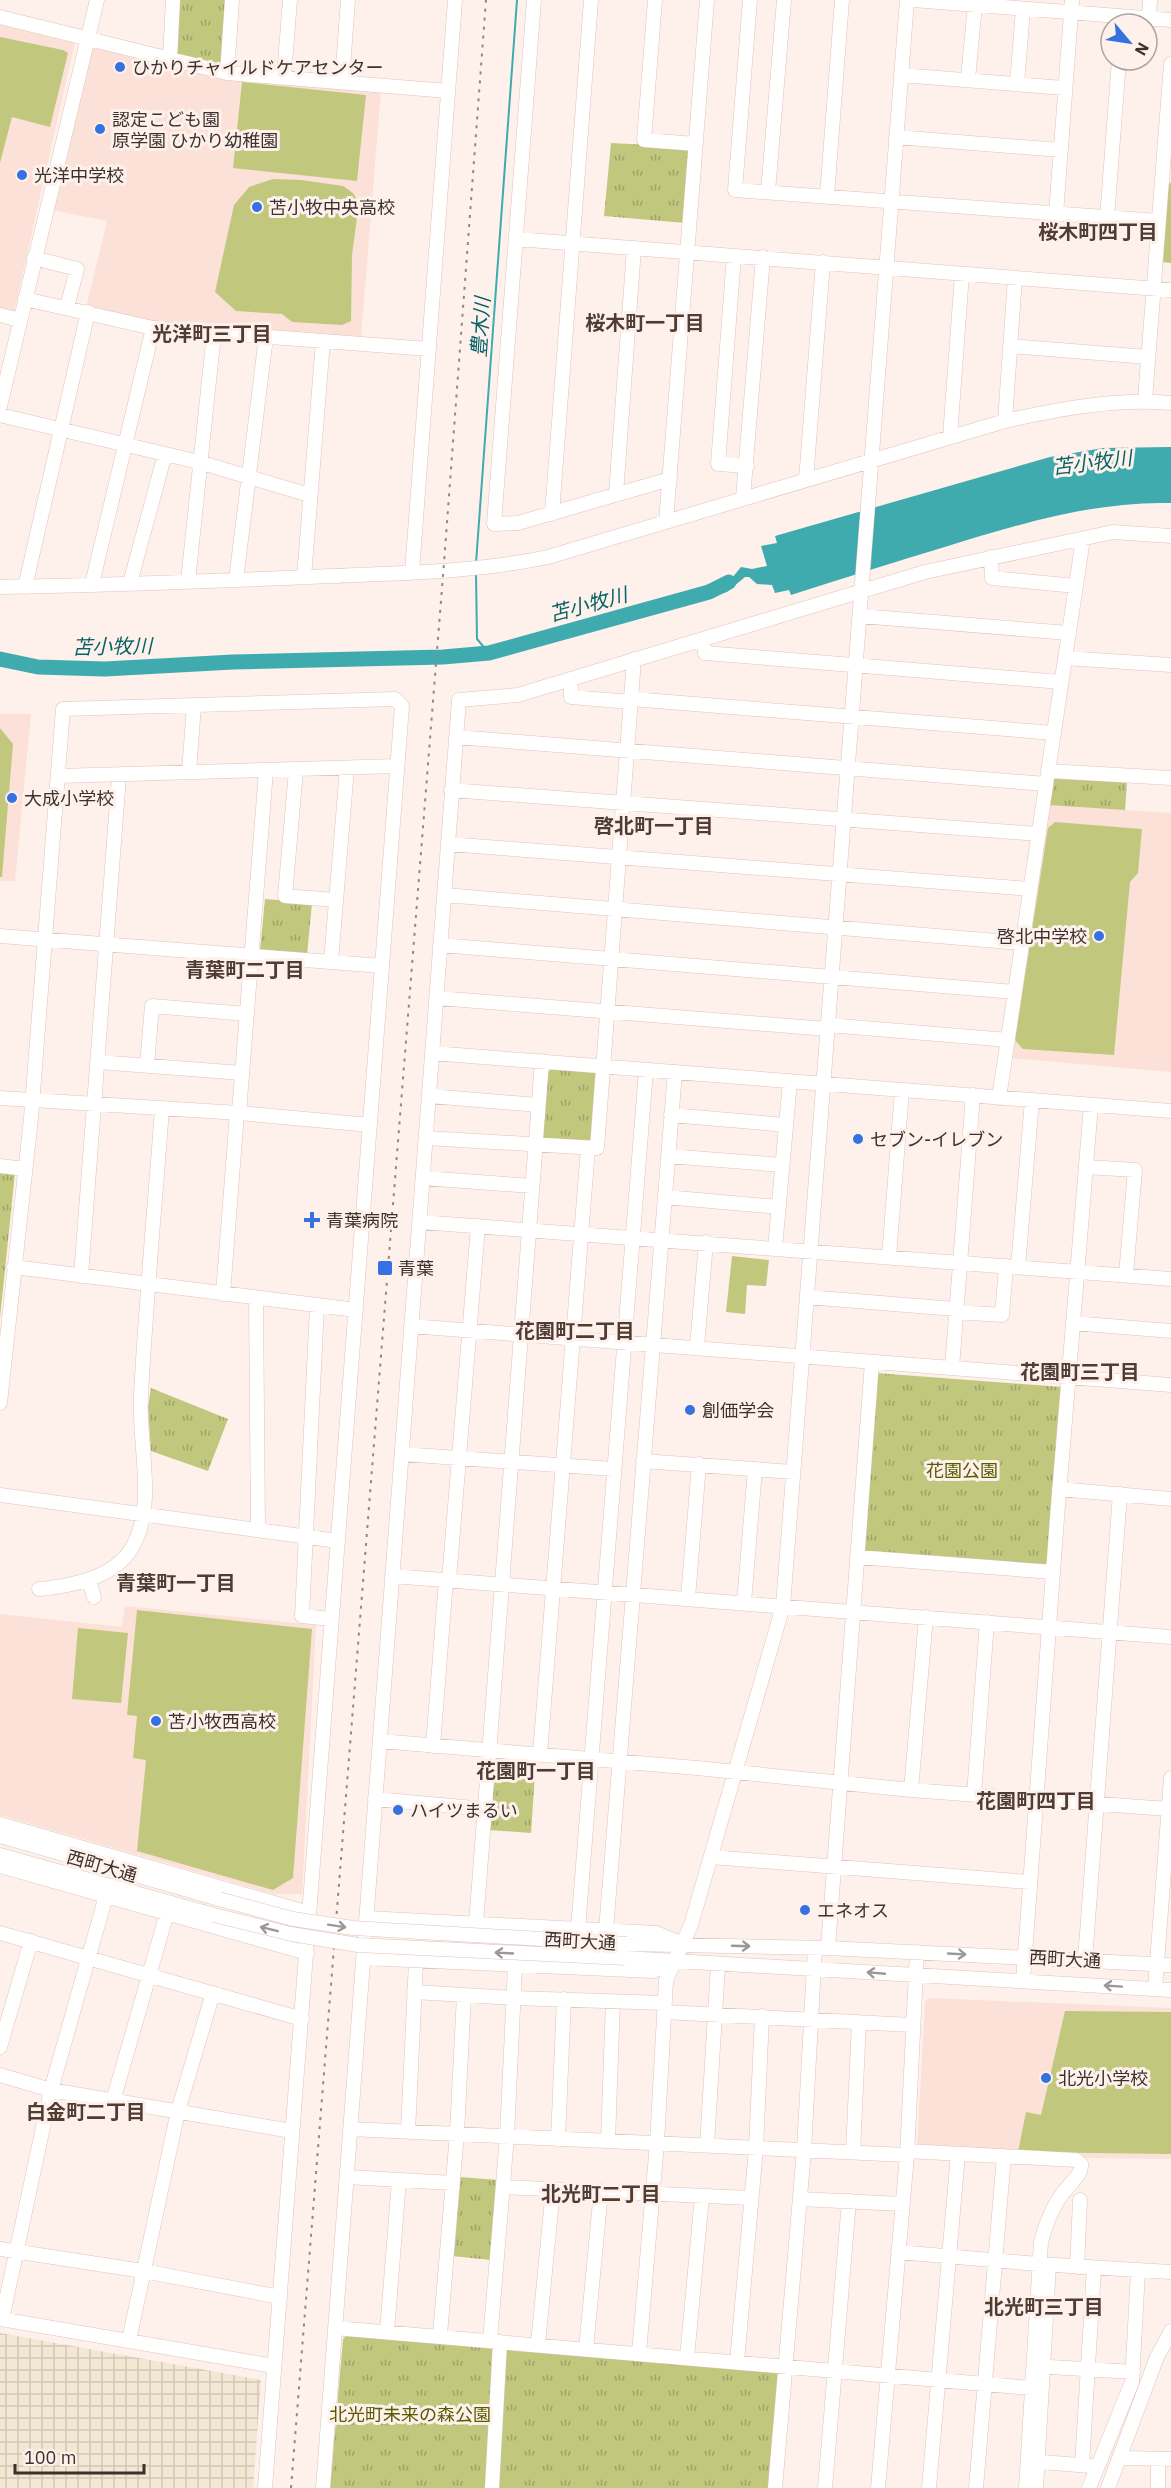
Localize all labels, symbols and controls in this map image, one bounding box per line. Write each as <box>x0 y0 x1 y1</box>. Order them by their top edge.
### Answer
north arrow <box>1099 12 1159 72</box>
text: N <box>1131 39 1154 59</box>
place label: ひかりチャイルドケアセンター <box>132 56 383 79</box>
marker: ひかりチャイルドケアセンター <box>113 60 127 74</box>
place label: 認定こども園 原学園 ひかり幼稚園 <box>112 108 278 152</box>
marker: 認定こども園 原学園 ひかり幼稚園 <box>93 122 107 136</box>
place label: 光洋中学校 <box>34 164 124 187</box>
marker: 光洋中学校 <box>15 168 29 182</box>
place label: 苫小牧中央高校 <box>269 196 395 219</box>
marker: 苫小牧中央高校 <box>250 200 264 214</box>
district label: 桜木町四丁目 <box>1038 218 1158 245</box>
water label: 豊木川 <box>464 294 496 358</box>
district label: 桜木町一丁目 <box>585 309 705 336</box>
district label: 光洋町三丁目 <box>152 320 272 347</box>
water label: 苫小牧川 <box>1051 443 1135 480</box>
water label: 苫小牧川 <box>546 580 632 627</box>
water label: 苫小牧川 <box>72 632 154 660</box>
place label: 大成小学校 <box>24 787 114 810</box>
marker: 大成小学校 <box>5 791 19 805</box>
district label: 啓北町一丁目 <box>594 812 714 839</box>
place label: 啓北中学校 <box>997 925 1087 948</box>
marker: 啓北中学校 <box>1092 929 1106 943</box>
district label: 青葉町二丁目 <box>185 956 305 983</box>
place label: セブン-イレブン <box>870 1128 1003 1151</box>
marker: セブン-イレブン <box>851 1132 865 1146</box>
place label: 青葉病院 <box>326 1209 398 1232</box>
marker: 青葉病院 <box>303 1211 321 1229</box>
place label: 青葉 <box>398 1257 434 1280</box>
marker: 青葉 <box>376 1259 394 1277</box>
district label: 花園町二丁目 <box>515 1317 635 1344</box>
district label: 花園町三丁目 <box>1020 1358 1140 1385</box>
place label: 創価学会 <box>702 1399 774 1422</box>
marker: 創価学会 <box>683 1403 697 1417</box>
park label: 花園公園 <box>926 1459 998 1482</box>
district label: 青葉町一丁目 <box>116 1569 236 1596</box>
place label: 苫小牧西高校 <box>168 1710 276 1733</box>
marker: 苫小牧西高校 <box>149 1714 163 1728</box>
district label: 花園町一丁目 <box>476 1757 596 1784</box>
district label: 花園町四丁目 <box>976 1787 1096 1814</box>
place label: ハイツまるい <box>410 1799 518 1822</box>
marker: ハイツまるい <box>391 1803 405 1817</box>
street label: 西町大通 <box>64 1845 140 1887</box>
place label: エネオス <box>817 1899 889 1922</box>
marker: エネオス <box>798 1903 812 1917</box>
one-way arrow <box>327 1920 347 1931</box>
one-way arrow <box>260 1922 279 1934</box>
street label: 西町大通 <box>543 1928 617 1954</box>
one-way arrow <box>731 1940 751 1952</box>
street label: 西町大通 <box>1028 1946 1102 1972</box>
one-way arrow <box>495 1947 515 1958</box>
one-way arrow <box>947 1949 967 1960</box>
one-way arrow <box>867 1968 886 1979</box>
one-way arrow <box>1103 1981 1123 1992</box>
place label: 北光小学校 <box>1058 2067 1148 2090</box>
marker: 北光小学校 <box>1039 2071 1053 2085</box>
district label: 白金町二丁目 <box>26 2098 146 2125</box>
district label: 北光町二丁目 <box>541 2180 661 2207</box>
district label: 北光町三丁目 <box>984 2293 1104 2320</box>
park label: 北光町未来の森公園 <box>329 2403 491 2426</box>
scale bar <box>15 2437 144 2475</box>
text: 100 m <box>24 2446 76 2469</box>

